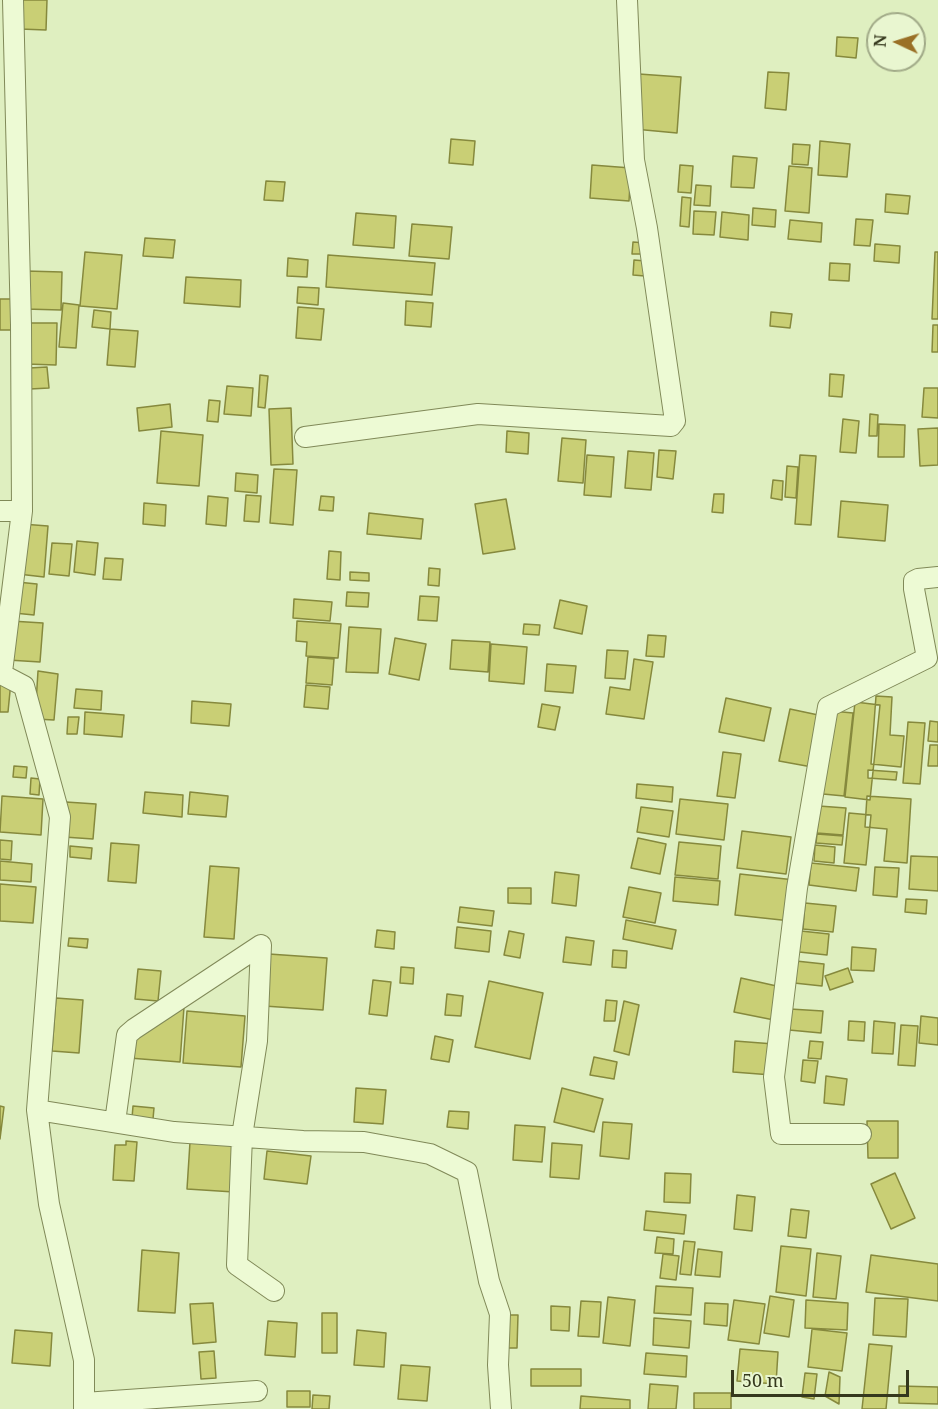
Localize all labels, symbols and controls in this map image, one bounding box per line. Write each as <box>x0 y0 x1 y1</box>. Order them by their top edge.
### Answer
north arrow <box>866 12 926 72</box>
text: N <box>869 34 891 48</box>
scale bar <box>734 1358 912 1396</box>
text: 50 m <box>742 1368 784 1392</box>

